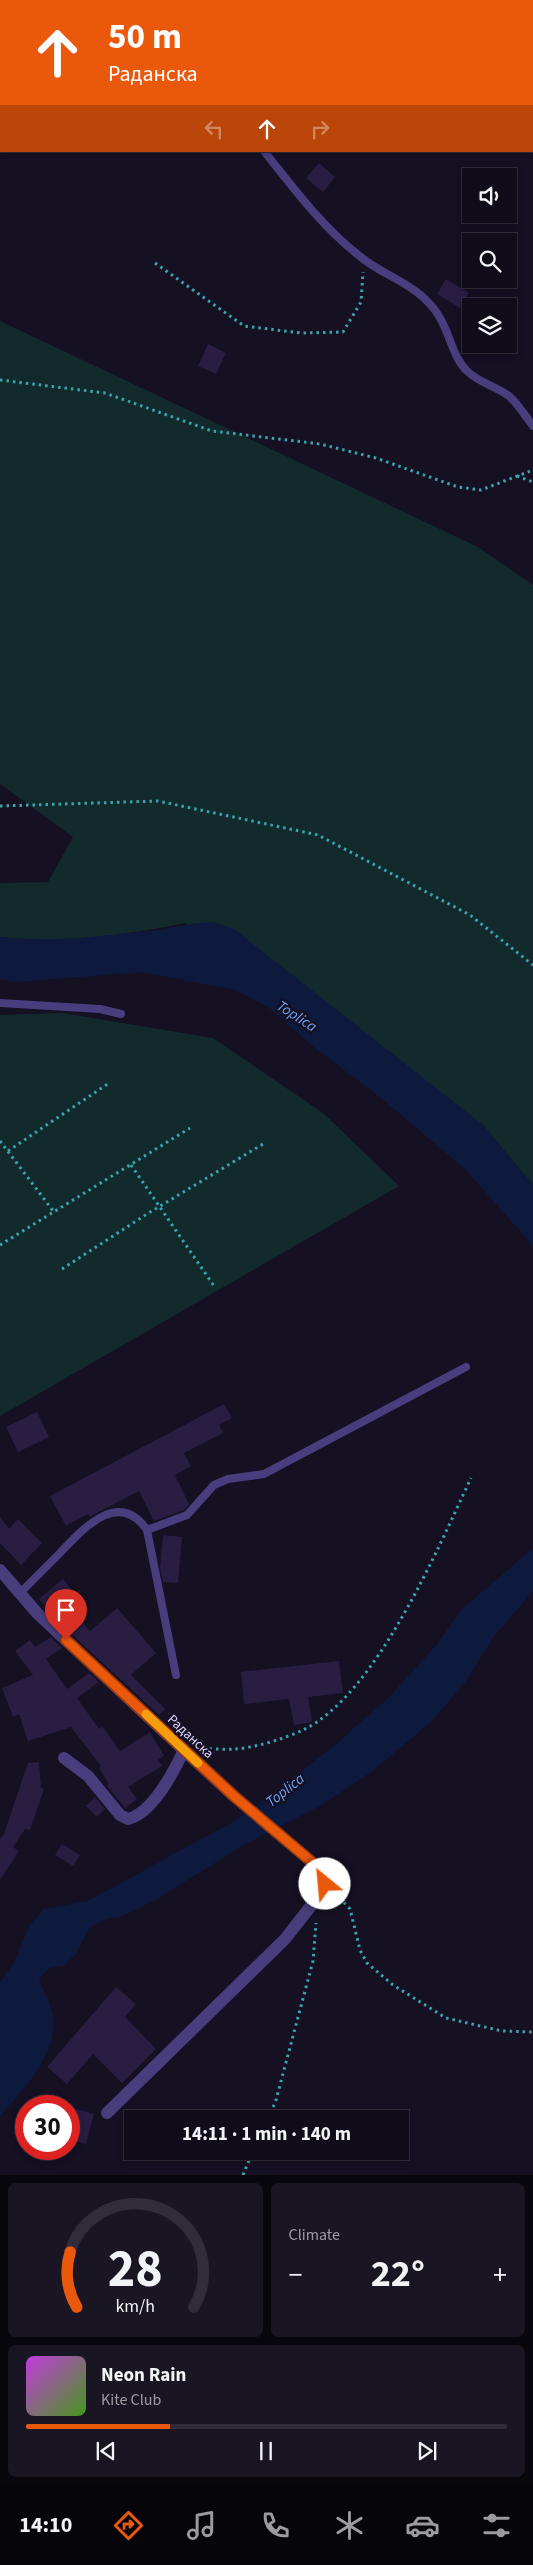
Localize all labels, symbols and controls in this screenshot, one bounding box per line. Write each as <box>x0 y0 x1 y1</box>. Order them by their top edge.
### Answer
text: 50 m <box>108 12 182 62</box>
icon: ahead <box>25 20 90 85</box>
text: Раданска <box>108 58 198 90</box>
icon: left <box>200 115 228 143</box>
icon: ahead <box>253 115 281 143</box>
icon: right <box>306 115 334 143</box>
map controls <box>462 168 517 353</box>
button: sound <box>462 168 517 223</box>
button: search <box>462 233 517 288</box>
button: layers <box>462 298 517 353</box>
water label: Toplica <box>273 996 321 1037</box>
pin <box>45 1589 87 1640</box>
icon: arrive <box>52 1596 80 1624</box>
street label: Раданска <box>163 1710 218 1764</box>
water label: Toplica <box>262 1769 309 1812</box>
position arrow <box>298 1857 350 1909</box>
speed limit sign: 30 <box>15 2095 80 2160</box>
text: 14:11 · 1 min · 140 m <box>182 2121 351 2148</box>
text: Climate <box>289 2224 340 2246</box>
text: 28 <box>108 2233 163 2307</box>
text: 22° <box>371 2247 425 2301</box>
text: − <box>289 2255 302 2295</box>
text: + <box>493 2255 507 2295</box>
text: km/h <box>115 2294 155 2319</box>
text: Neon Rain <box>101 2362 186 2389</box>
text: Kite Club <box>101 2389 161 2411</box>
icon: previous <box>92 2437 120 2465</box>
icon: pause <box>252 2437 280 2465</box>
icon: next <box>413 2437 441 2465</box>
icon: directions <box>111 2508 146 2543</box>
icon: music <box>184 2508 219 2543</box>
icon: phone <box>258 2508 293 2543</box>
icon: climate <box>332 2508 367 2543</box>
icon: car <box>405 2508 440 2543</box>
icon: filters <box>479 2508 514 2543</box>
text: 14:10 <box>19 2509 72 2541</box>

